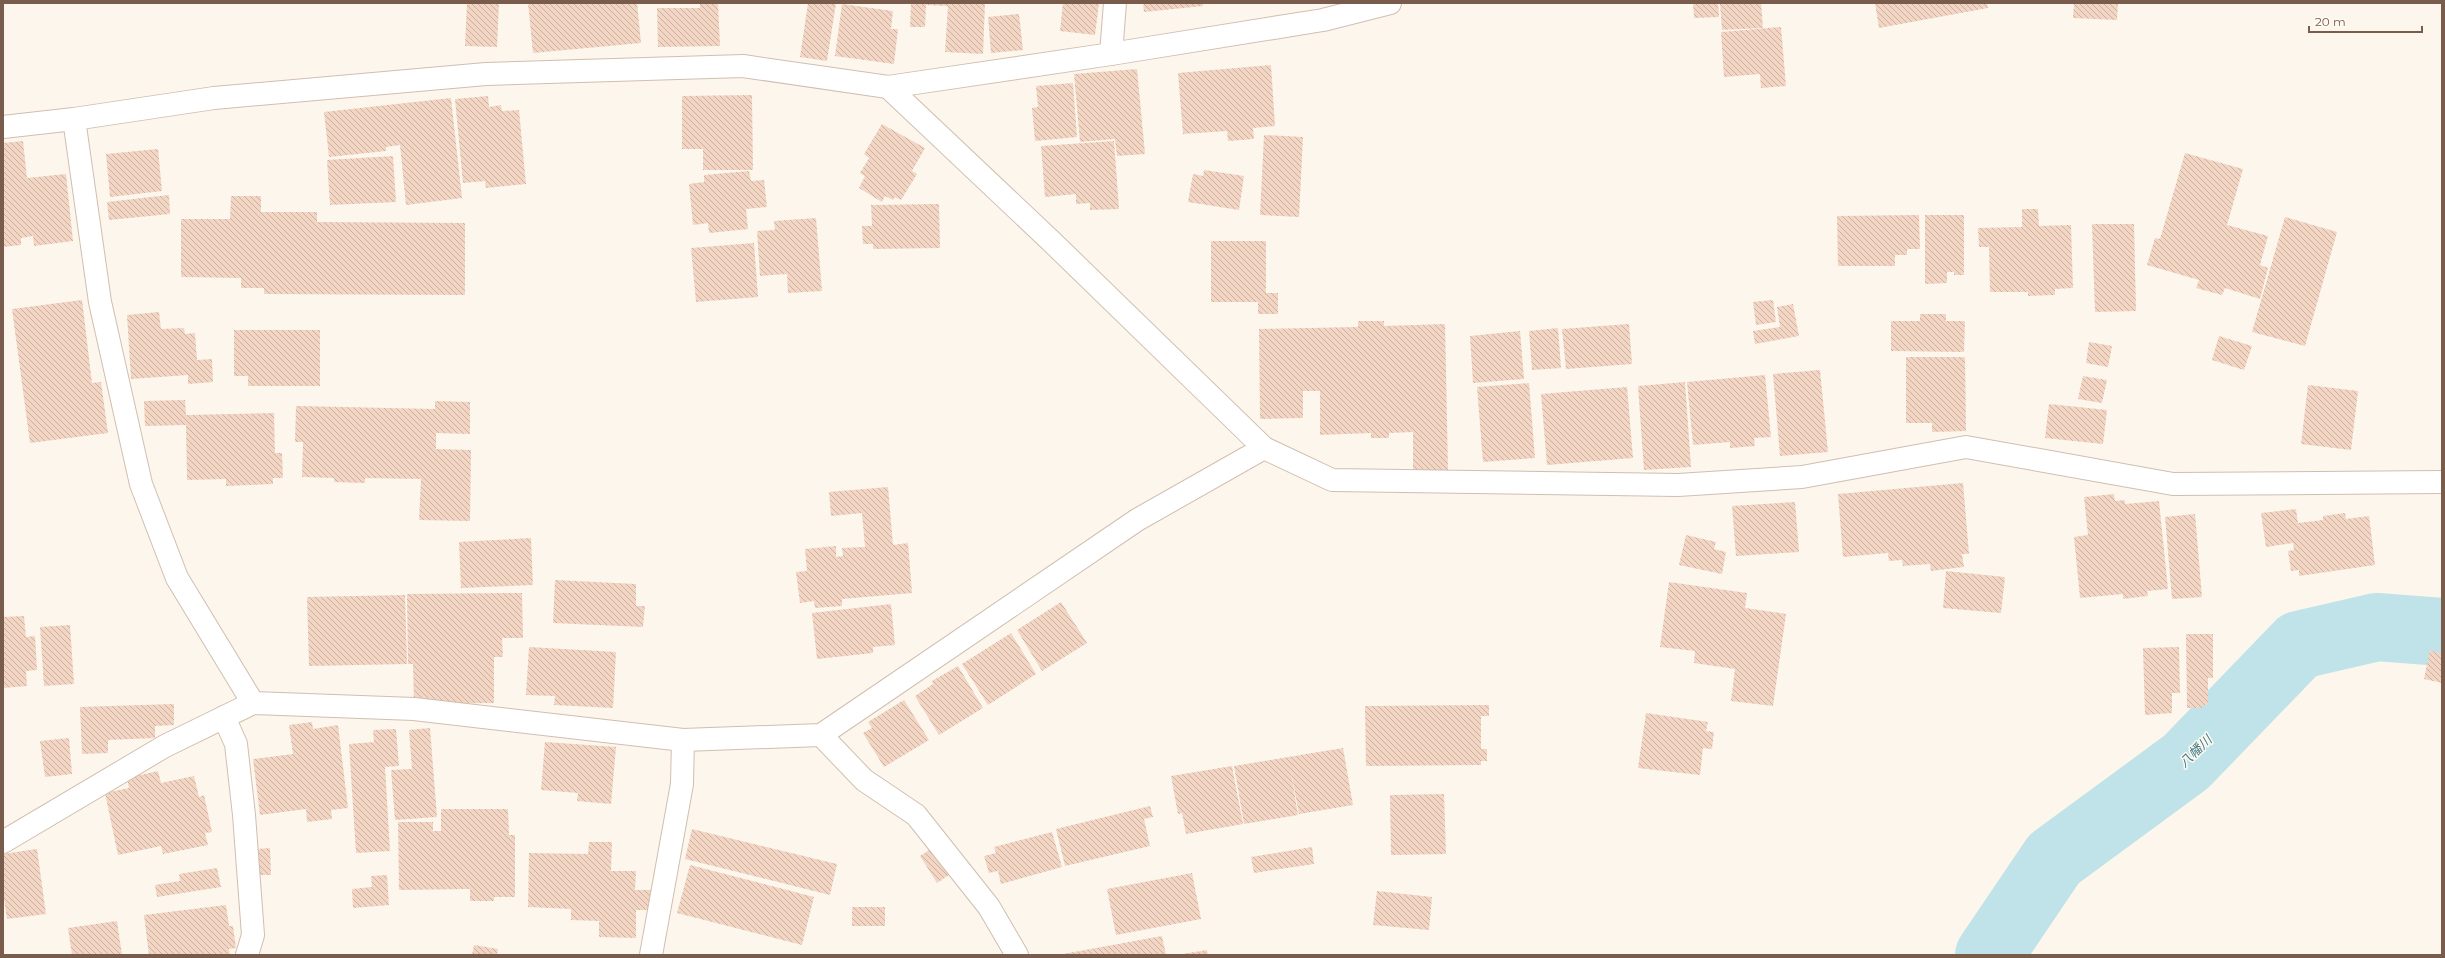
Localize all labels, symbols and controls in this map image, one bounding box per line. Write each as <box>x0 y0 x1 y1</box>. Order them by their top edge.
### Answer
scale bar <box>2309 8 2422 34</box>
text: 20 m <box>2315 14 2346 29</box>
water label: 八幡川 <box>2175 730 2216 770</box>

